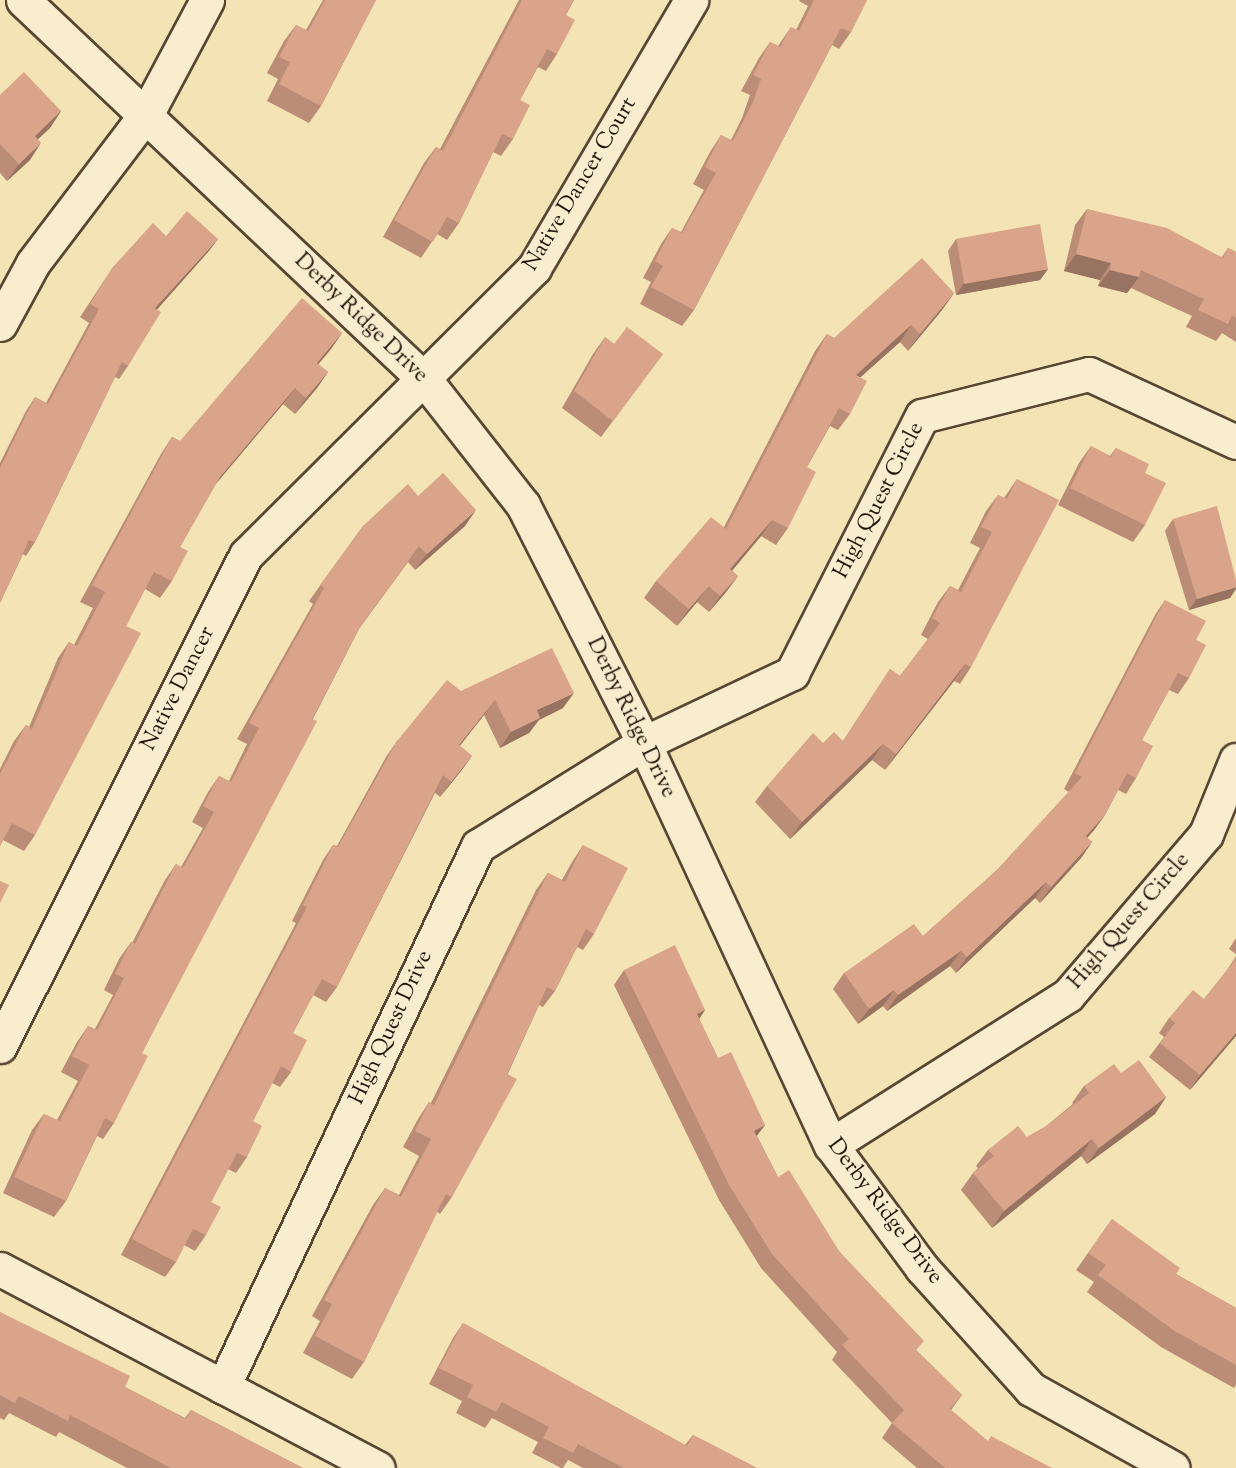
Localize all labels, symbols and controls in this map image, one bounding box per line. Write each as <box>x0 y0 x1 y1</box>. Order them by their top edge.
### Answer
street label: Native Dancer Court <box>519 93 643 277</box>
street label: Derby Ridge Drive <box>288 249 432 389</box>
street label: High Quest Circle <box>829 418 931 584</box>
street label: Native Dancer <box>136 623 222 755</box>
street label: Derby Ridge Drive <box>580 633 680 803</box>
street label: High Quest Circle <box>1064 848 1196 996</box>
street label: High Quest Drive <box>345 947 439 1109</box>
street label: Derby Ridge Drive <box>821 1134 947 1290</box>

